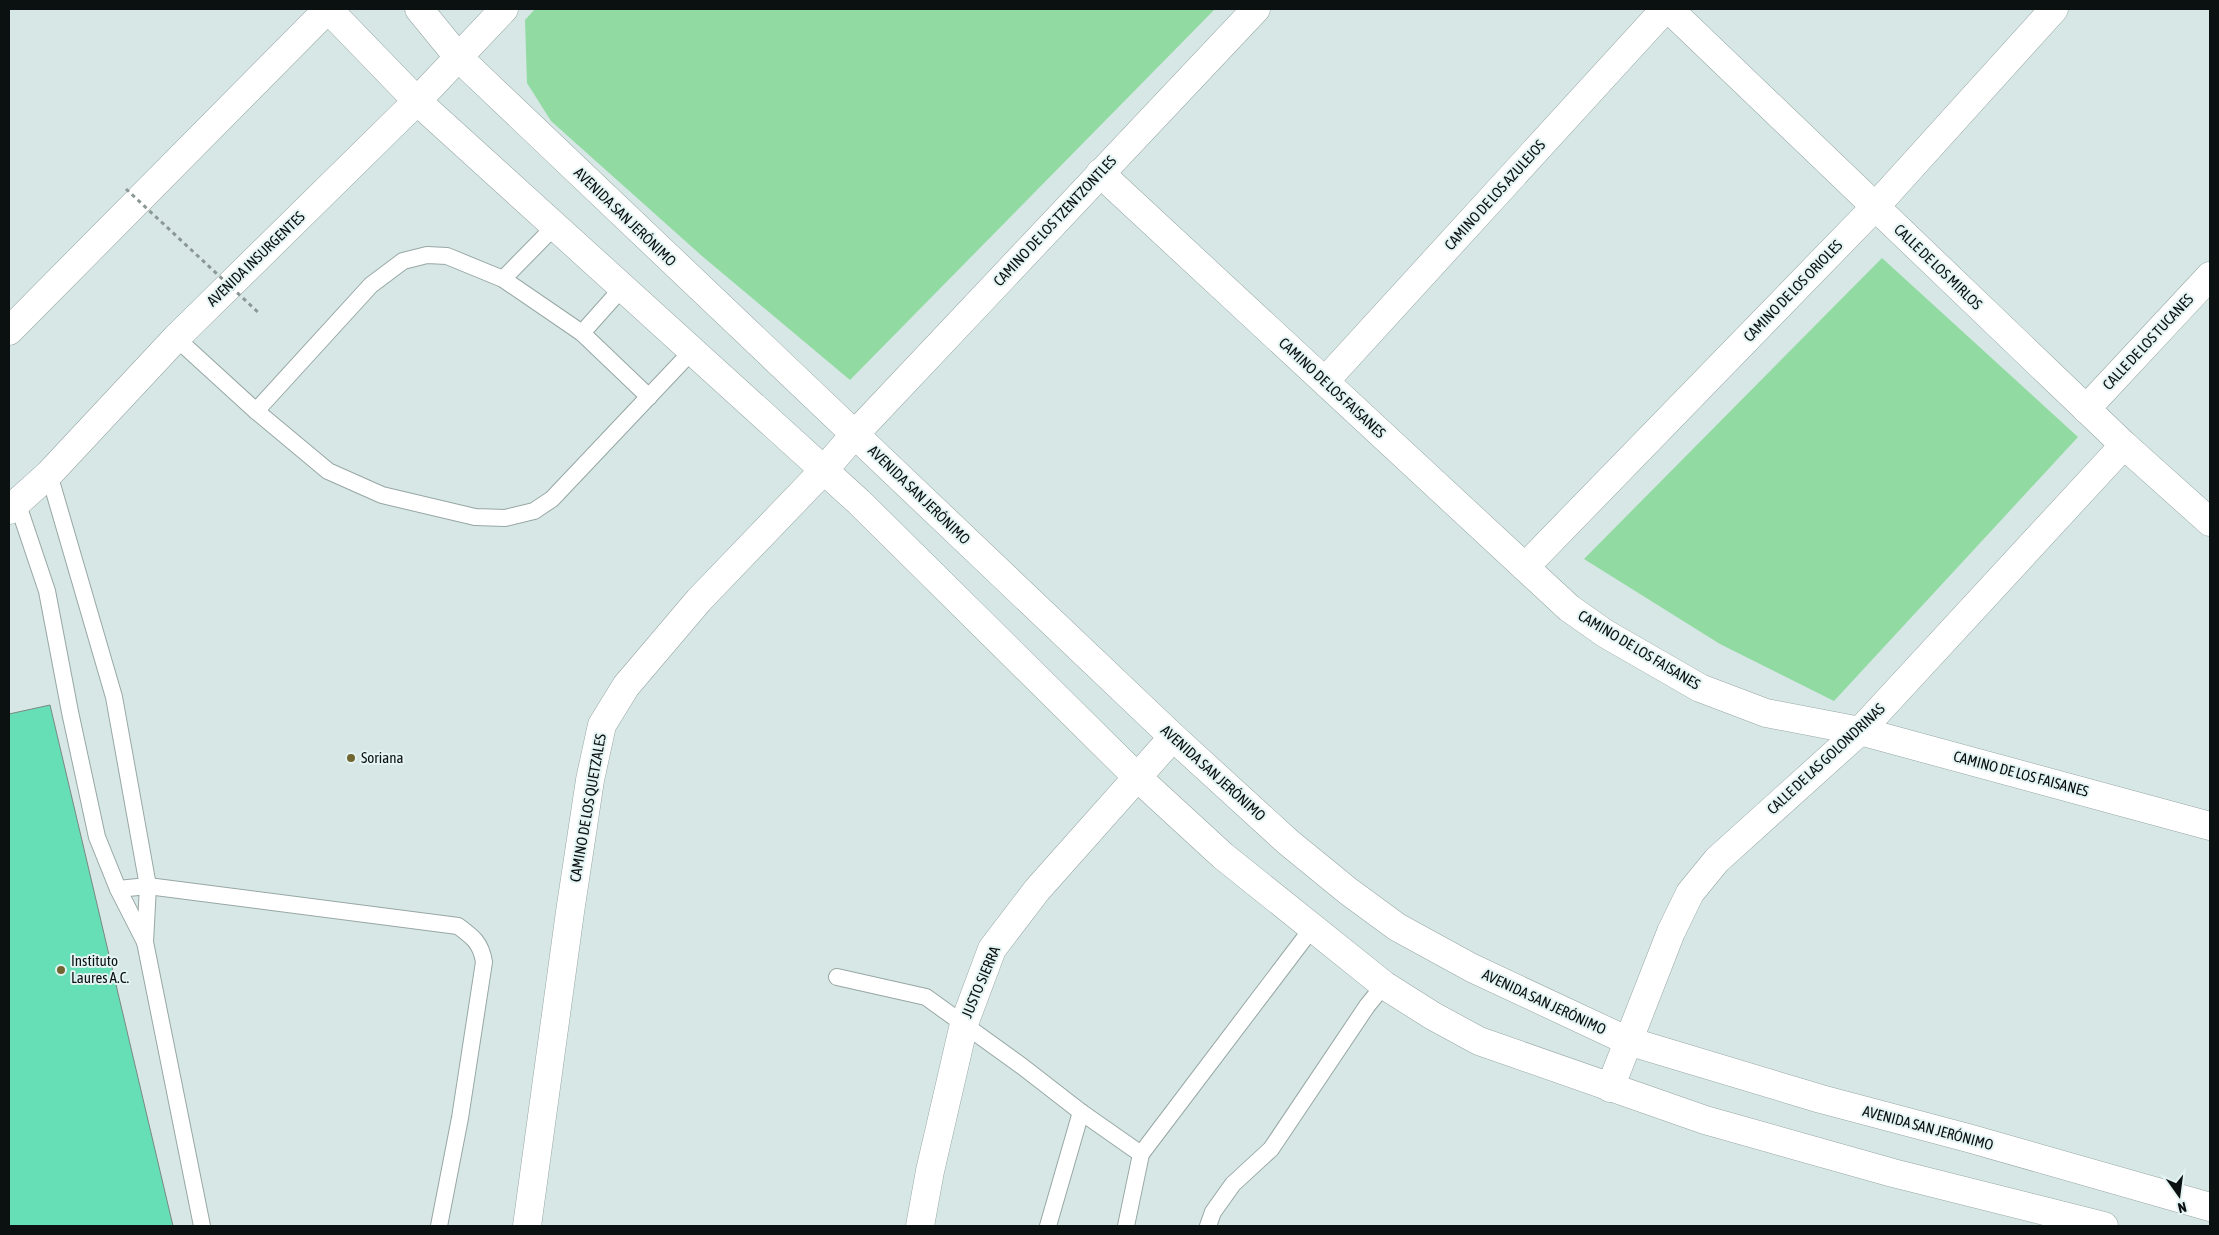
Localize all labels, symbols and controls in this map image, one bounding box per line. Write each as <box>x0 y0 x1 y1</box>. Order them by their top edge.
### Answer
street label: CAMINO DE LOS AZULEJOS <box>1441 136 1548 253</box>
street label: CAMINO DE LOS TZENTZONTLES <box>990 152 1119 289</box>
street label: AVENIDA SAN JERÓNIMO <box>571 164 680 270</box>
street label: AVENIDA INSURGENTES <box>203 208 308 310</box>
street label: CALLE DE LOS MIRLOS <box>1891 220 1986 313</box>
street label: CAMINO DE LOS ORIOLES <box>1740 236 1845 345</box>
street label: CALLE DE LOS TUCANES <box>2099 290 2196 393</box>
street label: CAMINO DE LOS FAISANES <box>1276 334 1389 441</box>
street label: AVENIDA SAN JERÓNIMO <box>865 442 974 548</box>
street label: CAMINO DE LOS FAISANES <box>1575 606 1703 693</box>
street label: CALLE DE LAS GOLONDRINAS <box>1763 700 1888 818</box>
street label: AVENIDA SAN JERÓNIMO <box>1158 721 1269 824</box>
street label: CAMINO DE LOS QUETZALES <box>566 732 609 883</box>
street label: CAMINO DE LOS FAISANES <box>1952 747 2091 800</box>
place label: Soriana <box>361 749 403 766</box>
marker: Soriana <box>345 752 357 764</box>
street label: JUSTO SIERRA <box>958 943 1003 1020</box>
place label: Instituto Laures A.C. <box>71 952 129 986</box>
marker: Instituto Laures A.C. <box>55 964 67 976</box>
street label: AVENIDA SAN JERÓNIMO <box>1480 965 1609 1038</box>
street label: AVENIDA SAN JERÓNIMO <box>1861 1102 1996 1153</box>
north arrow <box>2154 1170 2204 1220</box>
text: N <box>2176 1199 2188 1216</box>

